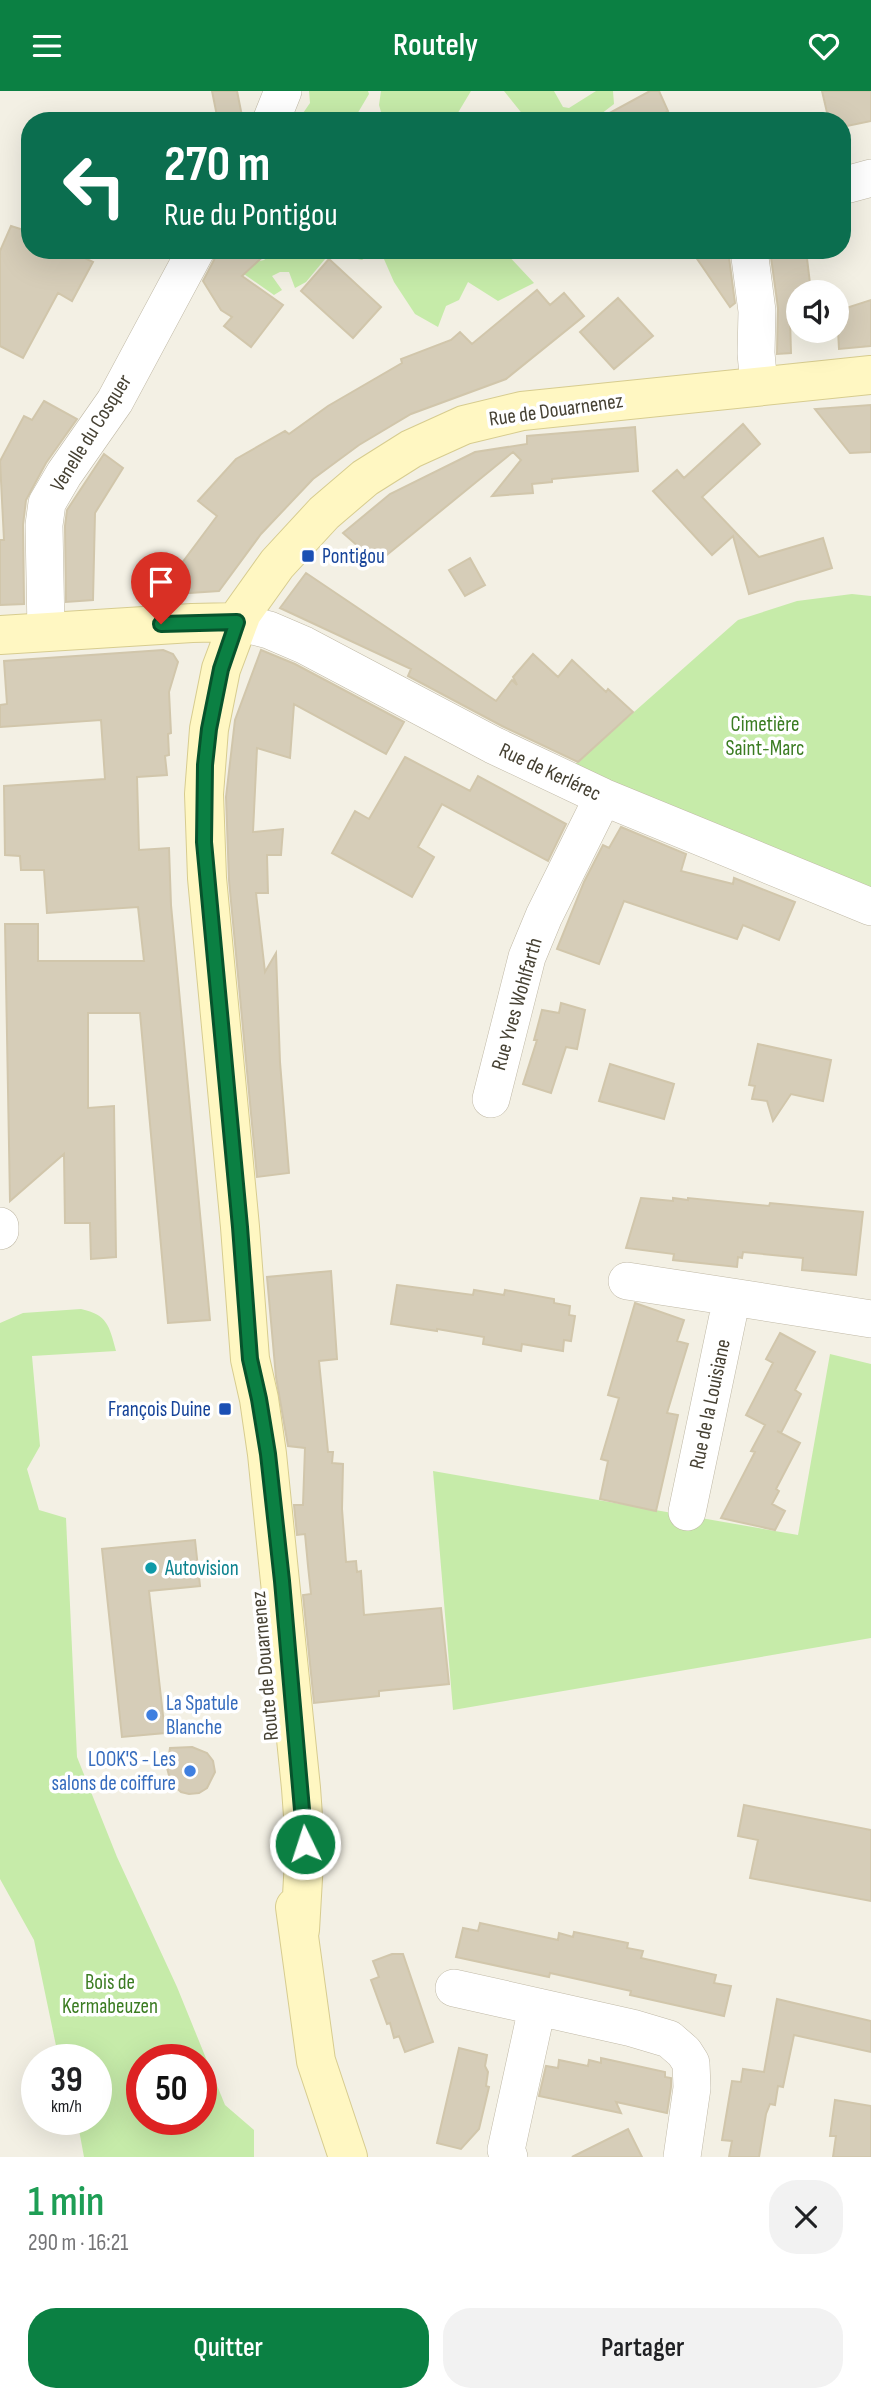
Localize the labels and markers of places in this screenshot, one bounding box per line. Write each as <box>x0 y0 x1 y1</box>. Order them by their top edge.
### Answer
place label: Pontigou <box>322 544 385 569</box>
marker: Pontigou <box>300 548 316 564</box>
pin <box>131 552 191 624</box>
place label: François Duine <box>108 1397 211 1422</box>
marker: François Duine <box>217 1401 233 1417</box>
place label: Autovision <box>164 1556 239 1581</box>
marker: Autovision <box>143 1560 159 1576</box>
place label: La Spatule Blanche <box>166 1691 238 1740</box>
marker: La Spatule Blanche <box>144 1707 160 1723</box>
place label: LOOK'S - Les salons de coiffure <box>52 1747 176 1796</box>
marker: LOOK'S - Les salons de coiffure <box>182 1763 198 1779</box>

